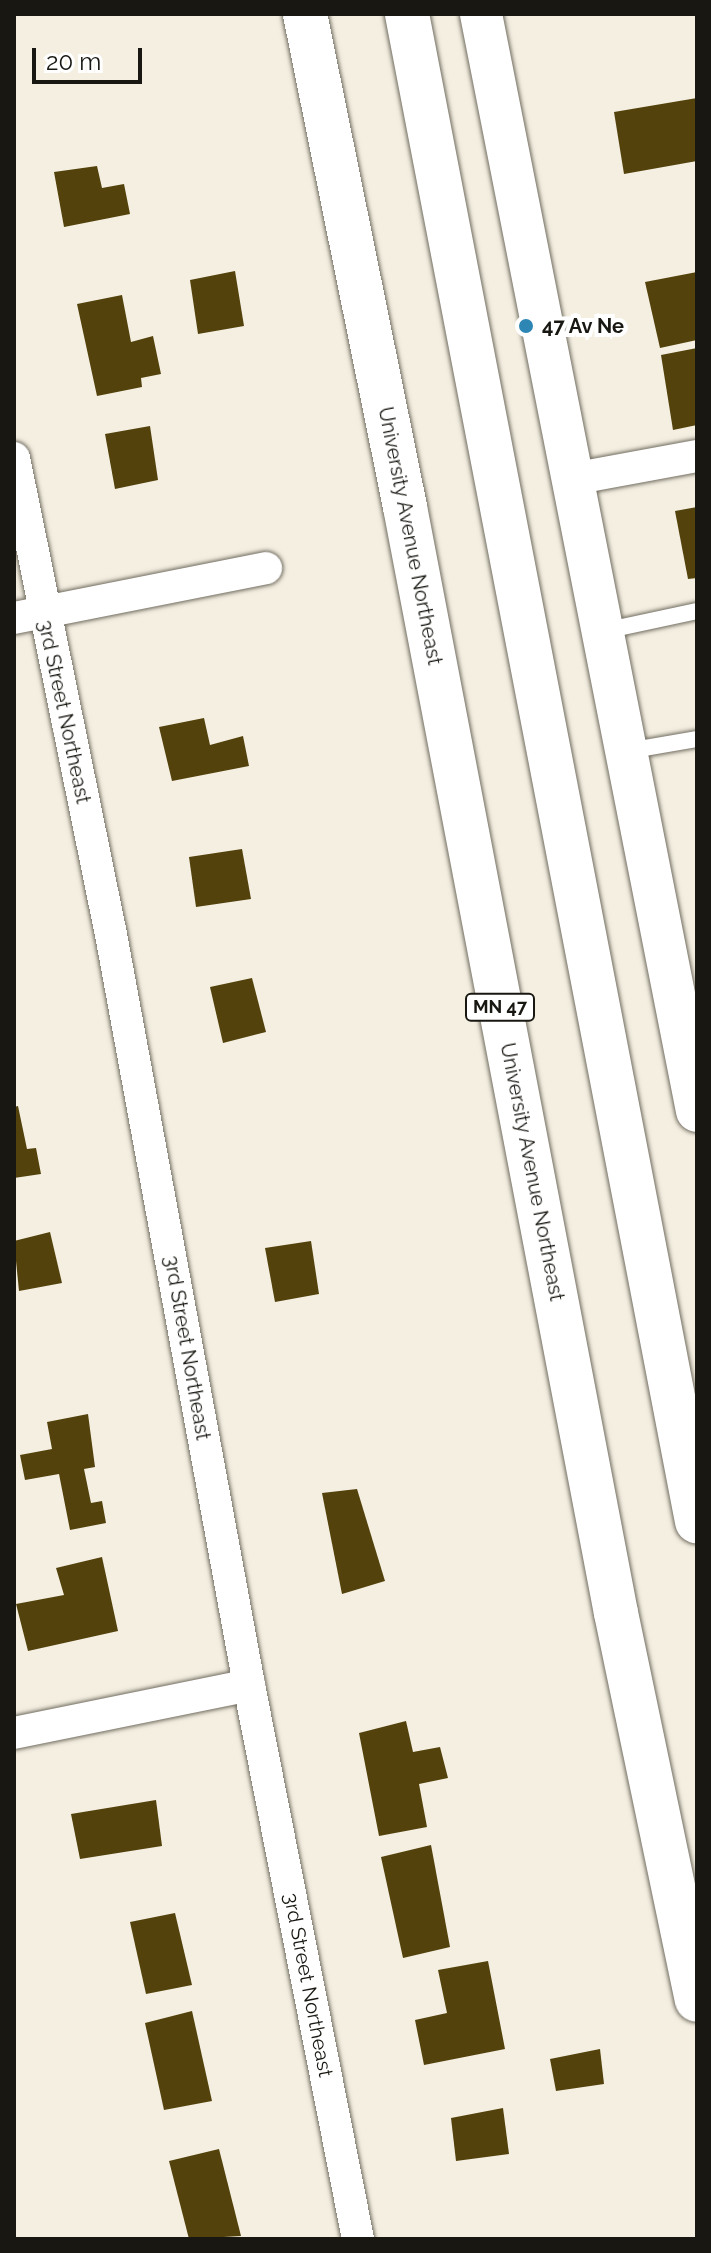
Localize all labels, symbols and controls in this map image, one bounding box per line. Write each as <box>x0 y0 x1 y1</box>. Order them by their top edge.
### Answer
scale bar <box>36 32 146 82</box>
text: 20 m <box>46 47 101 76</box>
place label: 47 Av Ne <box>542 314 625 338</box>
marker: 47 Av Ne <box>517 317 535 335</box>
street label: University Avenue Northeast <box>373 404 447 668</box>
street label: 3rd Street Northeast <box>33 618 95 806</box>
road number: MN 47 <box>464 993 536 1021</box>
street label: University Avenue Northeast <box>495 1040 569 1304</box>
street label: 3rd Street Northeast <box>159 1254 215 1442</box>
street label: 3rd Street Northeast <box>278 1891 338 2079</box>

